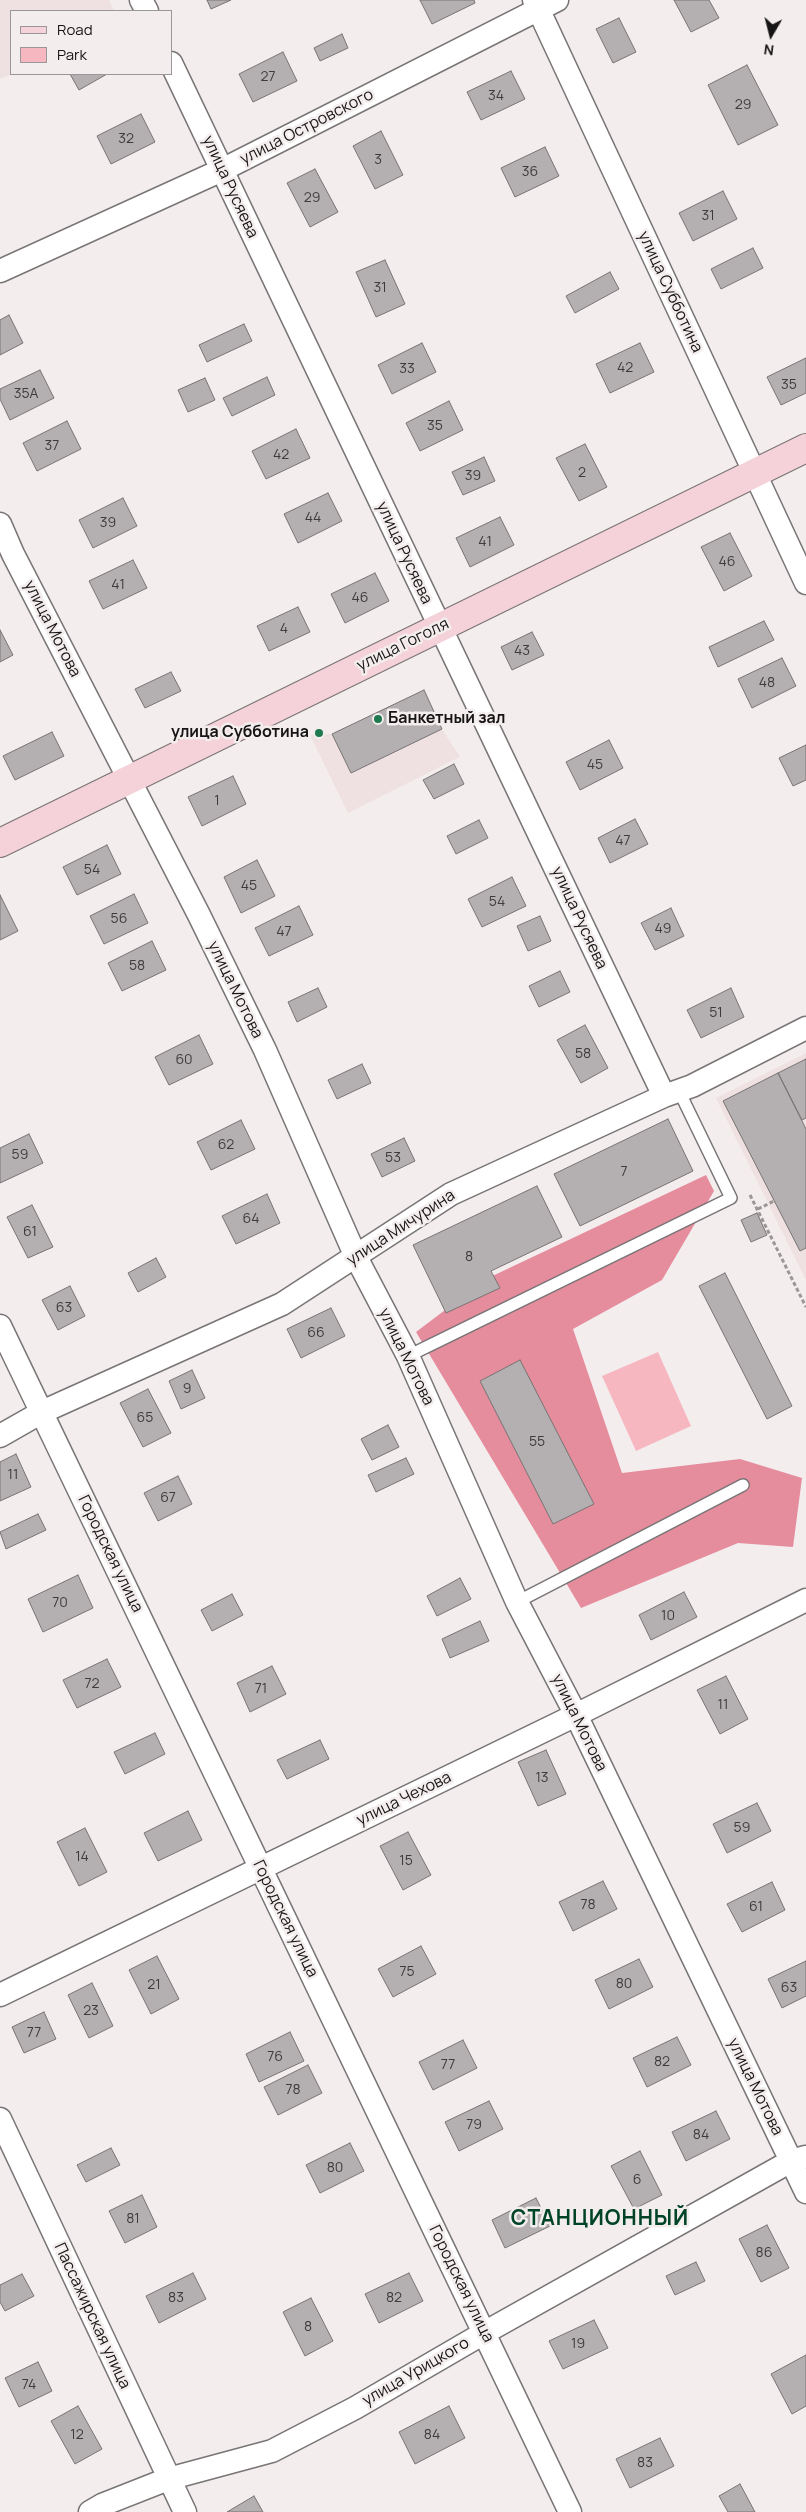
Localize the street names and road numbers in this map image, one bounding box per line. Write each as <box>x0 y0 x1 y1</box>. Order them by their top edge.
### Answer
street label: улица Островского <box>237 85 377 169</box>
street label: улица Русяева <box>198 133 262 241</box>
street label: улица Субботина <box>633 228 707 356</box>
street label: улица Русяева <box>372 499 436 607</box>
street label: улица Мотова <box>19 577 85 681</box>
street label: улица Гоголя <box>354 614 452 676</box>
street label: улица Русяева <box>547 864 611 972</box>
street label: улица Мотова <box>203 938 267 1042</box>
street label: улица Мичурина <box>343 1186 459 1270</box>
street label: улица Мотова <box>374 1305 438 1409</box>
street label: Городская улица <box>73 1492 147 1616</box>
street label: улица Мотова <box>547 1671 611 1775</box>
street label: улица Чехова <box>354 1768 454 1830</box>
street label: Городская улица <box>248 1857 322 1981</box>
street label: улица Мотова <box>723 2035 787 2139</box>
street label: Городская улица <box>424 2222 498 2346</box>
street label: Пассажирская улица <box>50 2240 134 2392</box>
street label: улица Урицкого <box>359 2334 473 2410</box>

